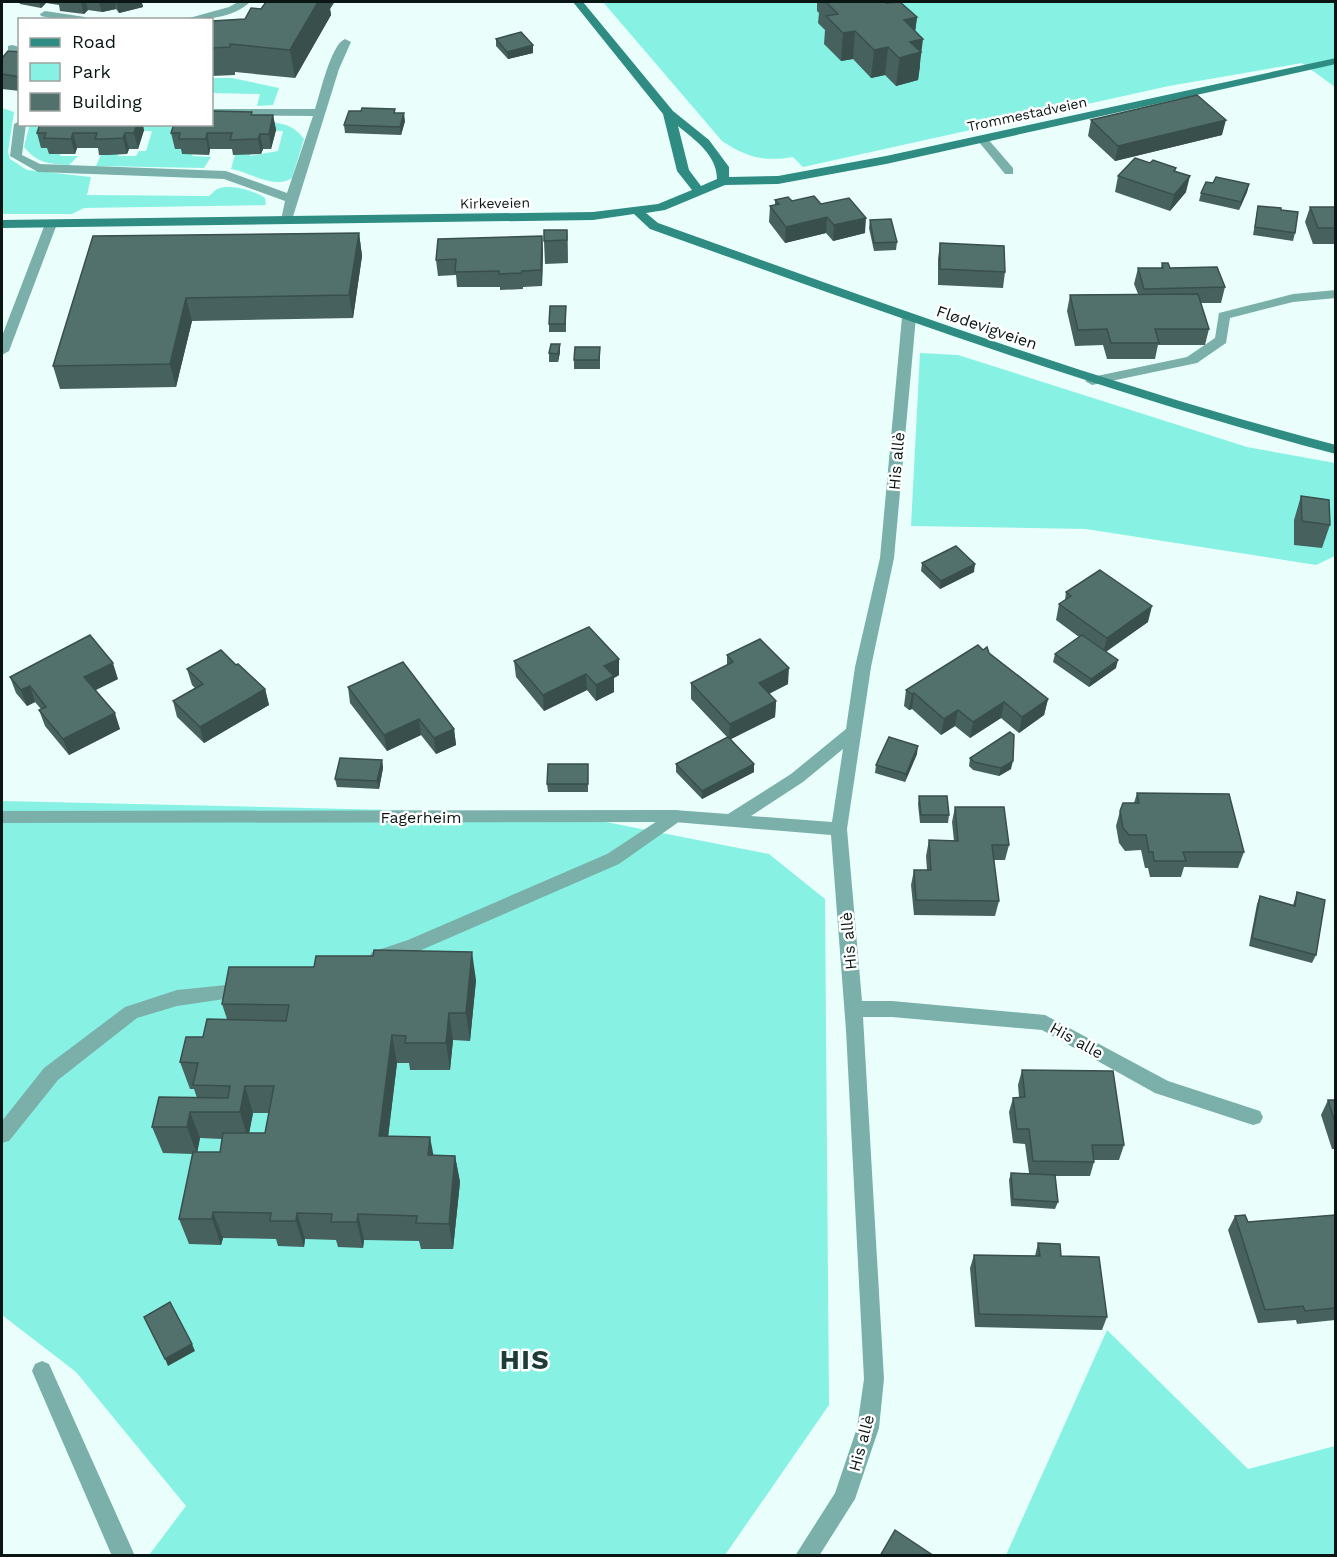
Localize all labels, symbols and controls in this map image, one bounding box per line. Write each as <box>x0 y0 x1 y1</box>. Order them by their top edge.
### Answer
legend <box>18 18 213 126</box>
text: Road <box>72 31 116 52</box>
text: Park <box>72 61 111 82</box>
text: Building <box>72 91 142 112</box>
street label: Trommestadveien <box>966 94 1088 134</box>
street label: Kirkeveien <box>460 194 530 212</box>
street label: Flødevigveien <box>934 301 1040 354</box>
street label: His allè <box>885 431 908 491</box>
street label: Fagerheim <box>381 808 461 827</box>
street label: His allè <box>837 911 860 971</box>
street label: His alle <box>1047 1018 1107 1063</box>
district label: HIS <box>500 1344 550 1376</box>
street label: His allè <box>845 1413 878 1474</box>

